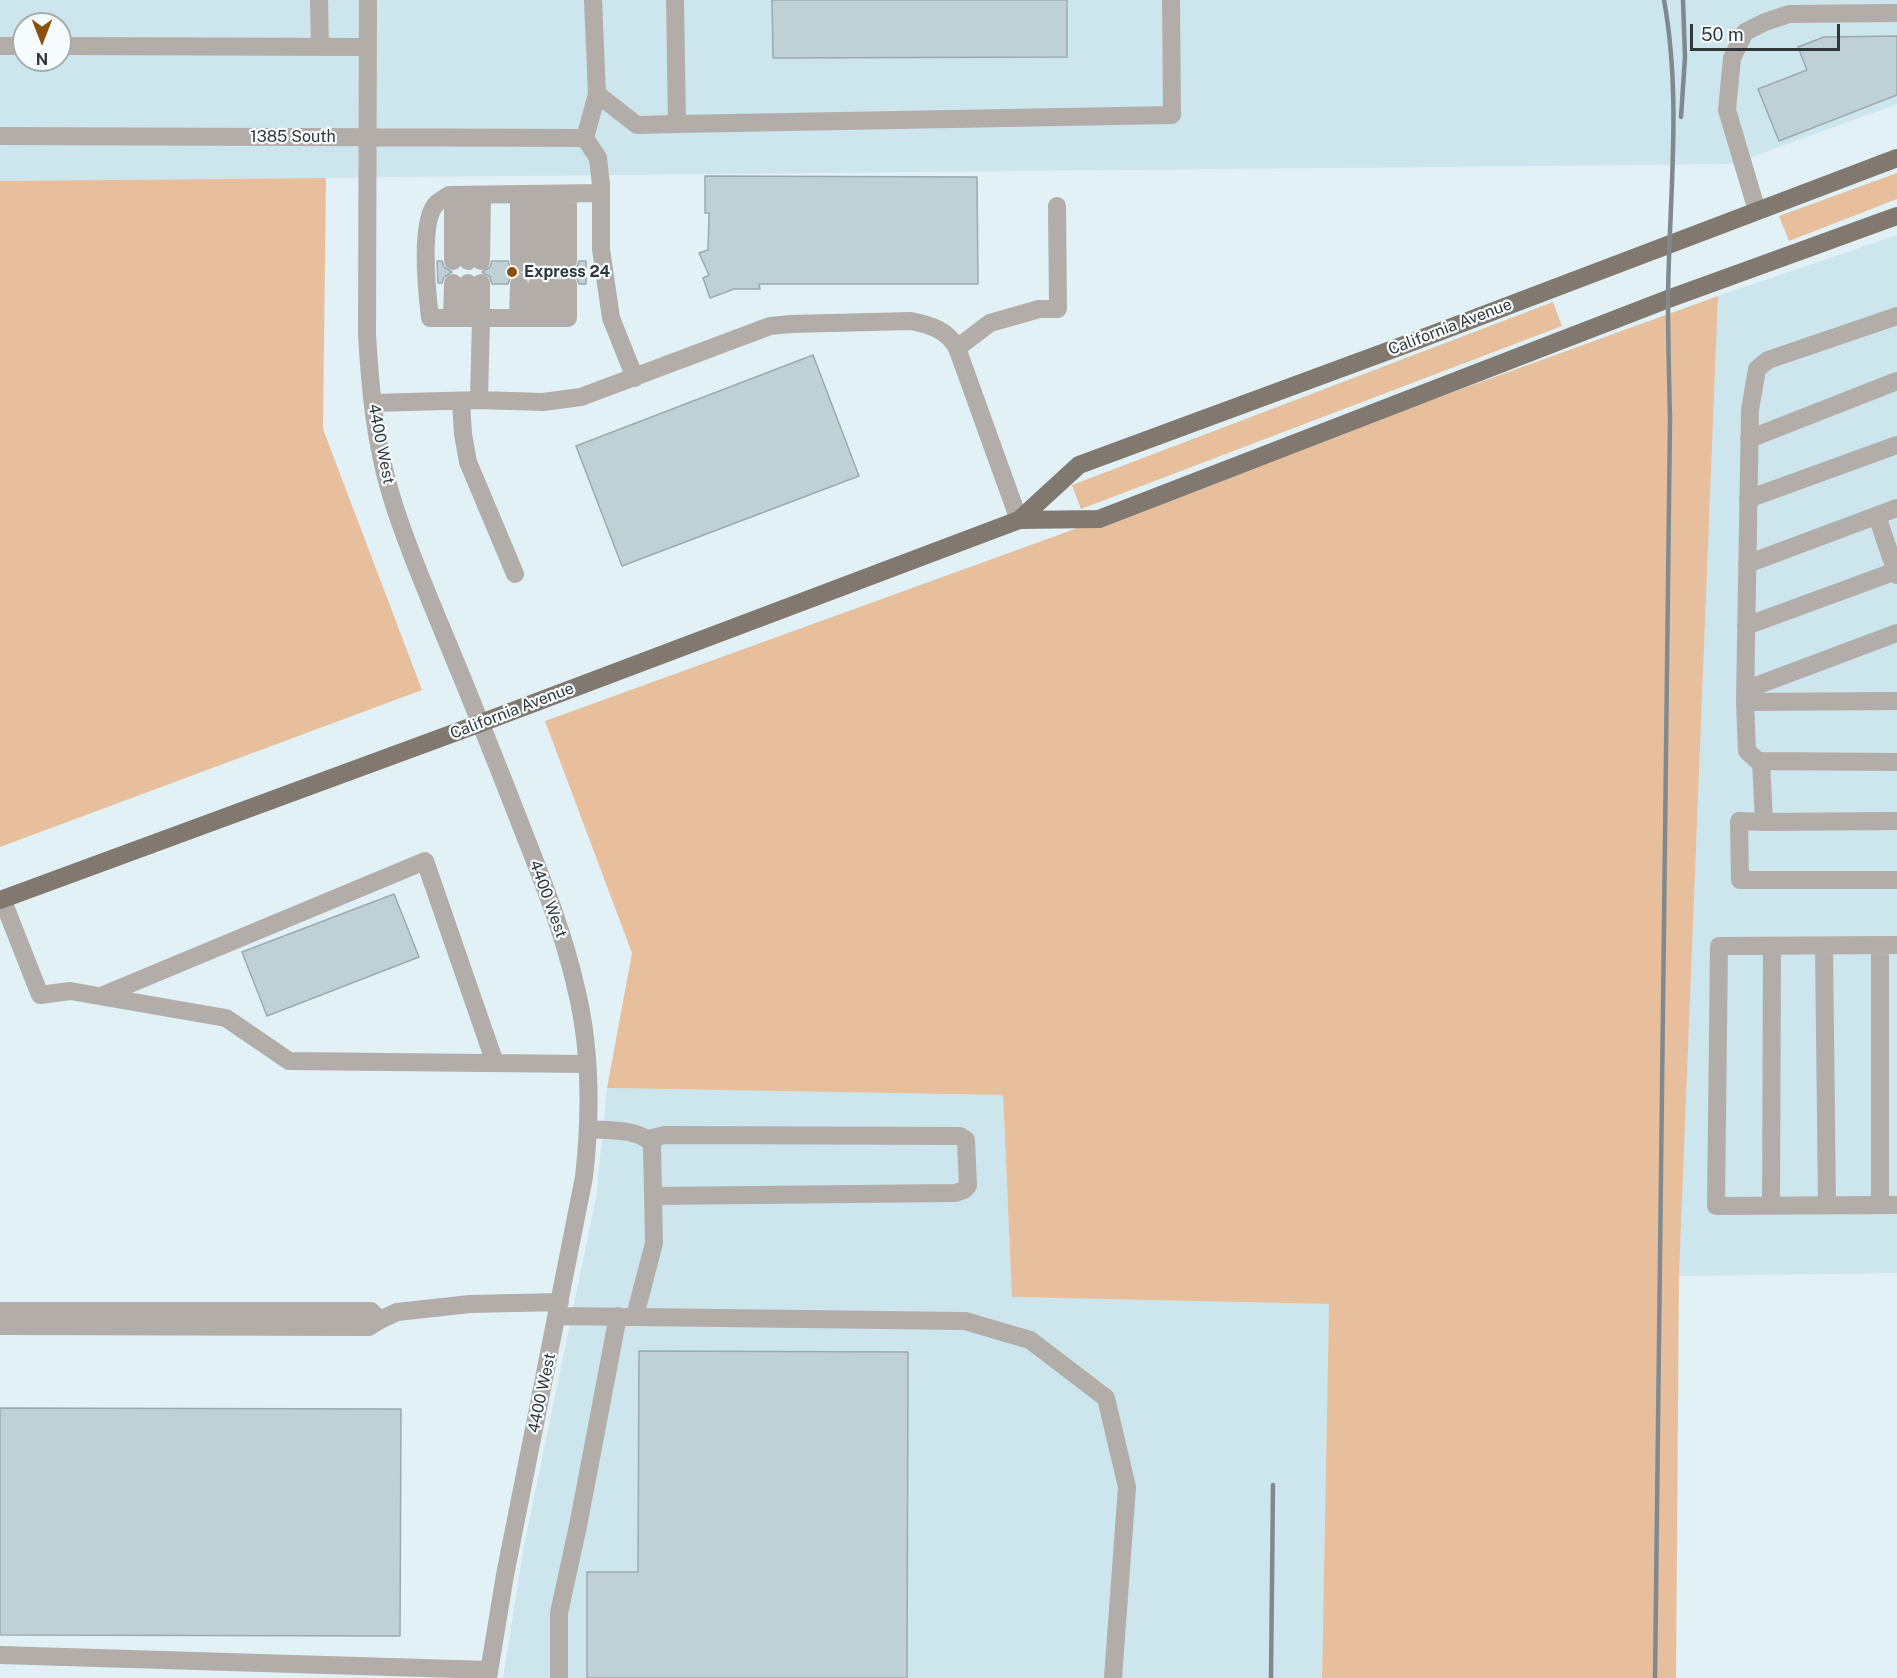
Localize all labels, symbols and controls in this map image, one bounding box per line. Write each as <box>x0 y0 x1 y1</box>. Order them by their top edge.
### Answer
north arrow <box>12 12 72 72</box>
scale bar <box>1693 12 1843 50</box>
text: 50 m <box>1701 24 1744 45</box>
text: N <box>36 49 48 68</box>
street label: 1385 South <box>250 127 336 147</box>
place label: Express 24 <box>524 262 610 282</box>
marker: Express 24 <box>505 265 519 279</box>
street label: California Avenue <box>1385 295 1515 359</box>
street label: 4400 West <box>364 402 398 486</box>
street label: California Avenue <box>447 679 577 743</box>
street label: 4400 West <box>525 858 571 940</box>
street label: 4400 West <box>524 1351 560 1435</box>

